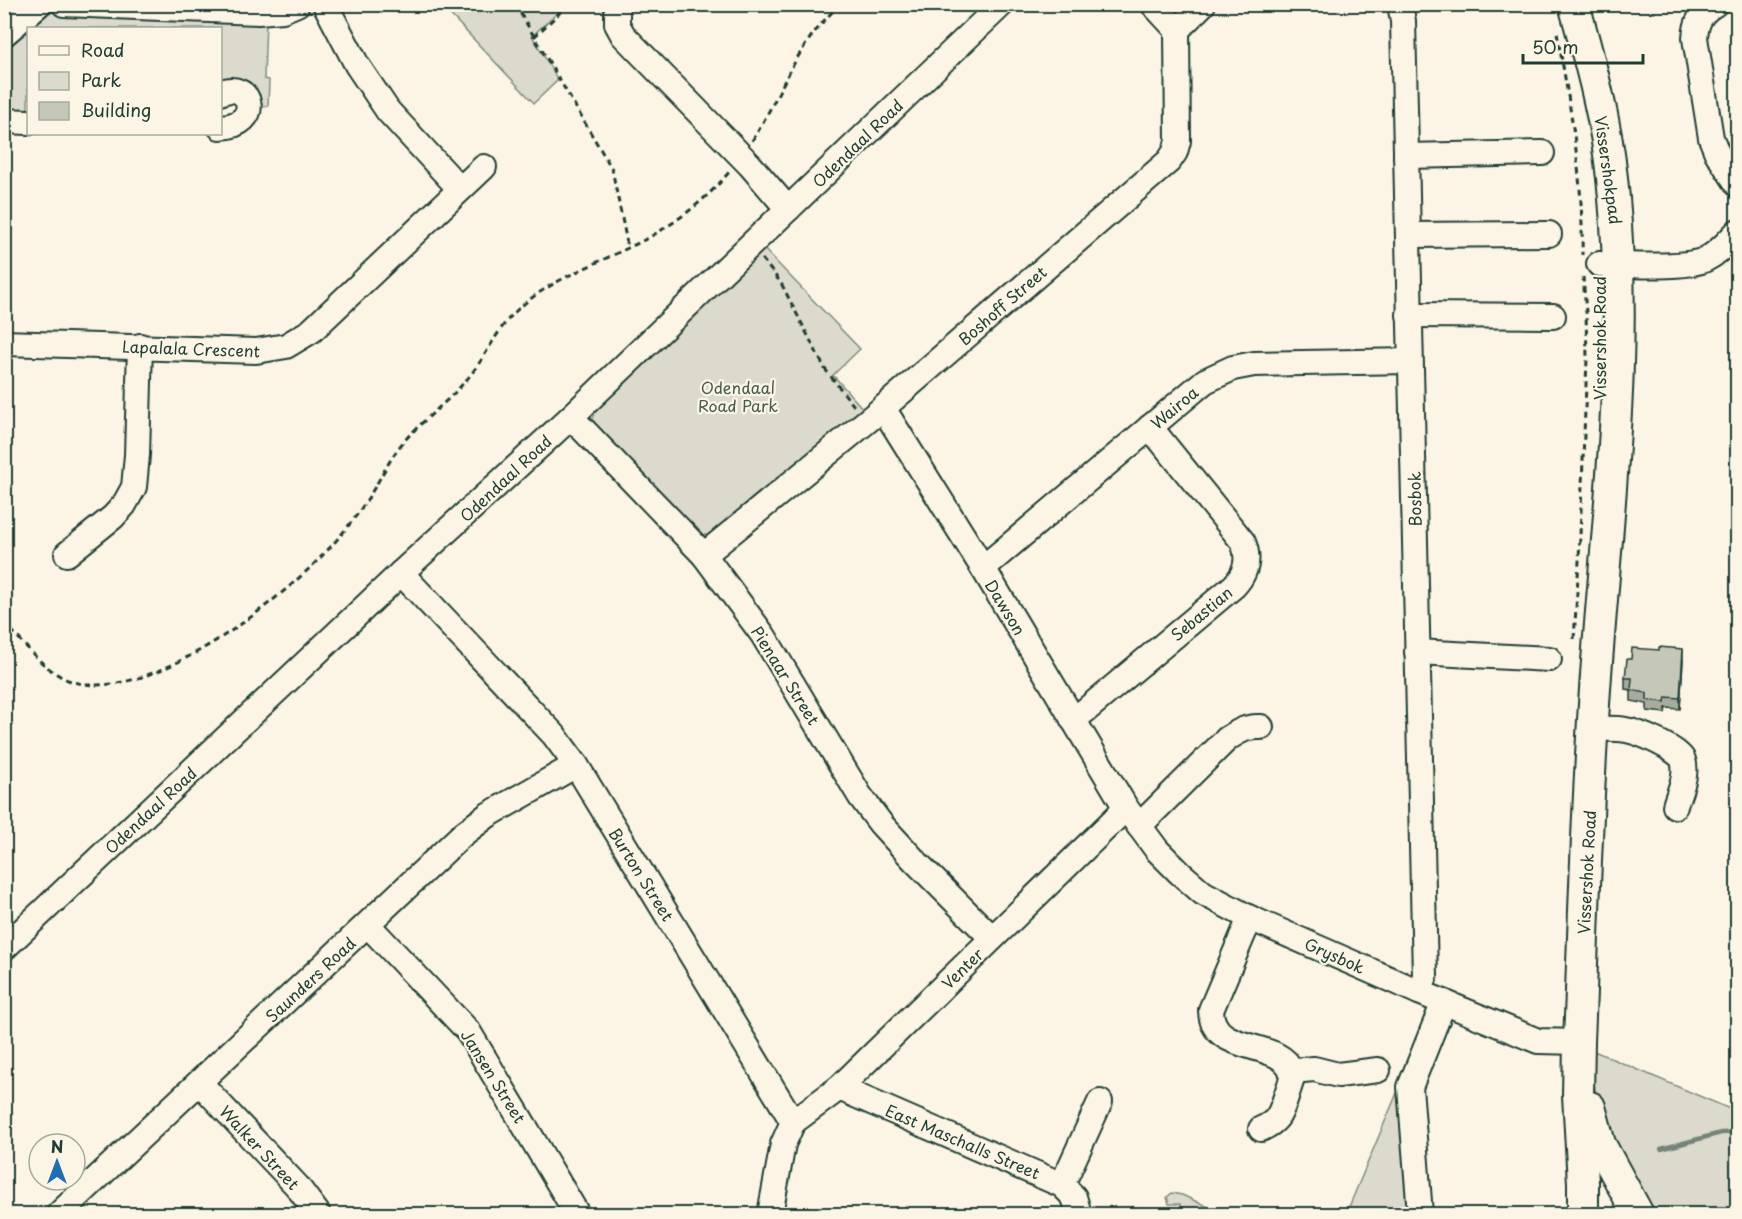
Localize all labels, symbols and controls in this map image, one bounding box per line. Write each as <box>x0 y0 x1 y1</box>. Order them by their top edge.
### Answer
legend <box>27 27 222 135</box>
scale bar <box>1523 27 1643 65</box>
text: 50 m <box>1532 33 1579 60</box>
text: Road <box>81 36 125 63</box>
text: Park <box>81 66 121 93</box>
street label: Odendaal Road <box>806 93 908 193</box>
text: Building <box>81 96 151 123</box>
street label: Vissershokpad <box>1590 114 1628 226</box>
street label: Boshoff Street <box>953 259 1052 350</box>
street label: Vissershok Road <box>1587 276 1611 400</box>
street label: Lapalala Crescent <box>122 334 261 362</box>
park label: Odendaal Road Park <box>698 375 778 417</box>
street label: Wairoa <box>1145 380 1203 434</box>
street label: Odendaal Road <box>454 429 556 527</box>
street label: Bosbok <box>1402 471 1426 527</box>
street label: Dawson <box>980 575 1032 639</box>
street label: Sebastian <box>1165 580 1237 646</box>
street label: Pienaar Street <box>746 621 826 730</box>
street label: Odendaal Road <box>99 761 201 859</box>
street label: Vissershok Road <box>1571 809 1601 935</box>
street label: Burton Street <box>604 823 681 926</box>
street label: Saunders Road <box>260 931 360 1027</box>
street label: Grysbok <box>1301 931 1369 979</box>
street label: Venter <box>936 942 989 994</box>
street label: Jansen Street <box>456 1025 533 1128</box>
street label: East Maschalls Street <box>882 1098 1044 1185</box>
street label: Walker Street <box>214 1099 306 1195</box>
north arrow <box>27 1132 87 1192</box>
text: N <box>51 1134 63 1158</box>

